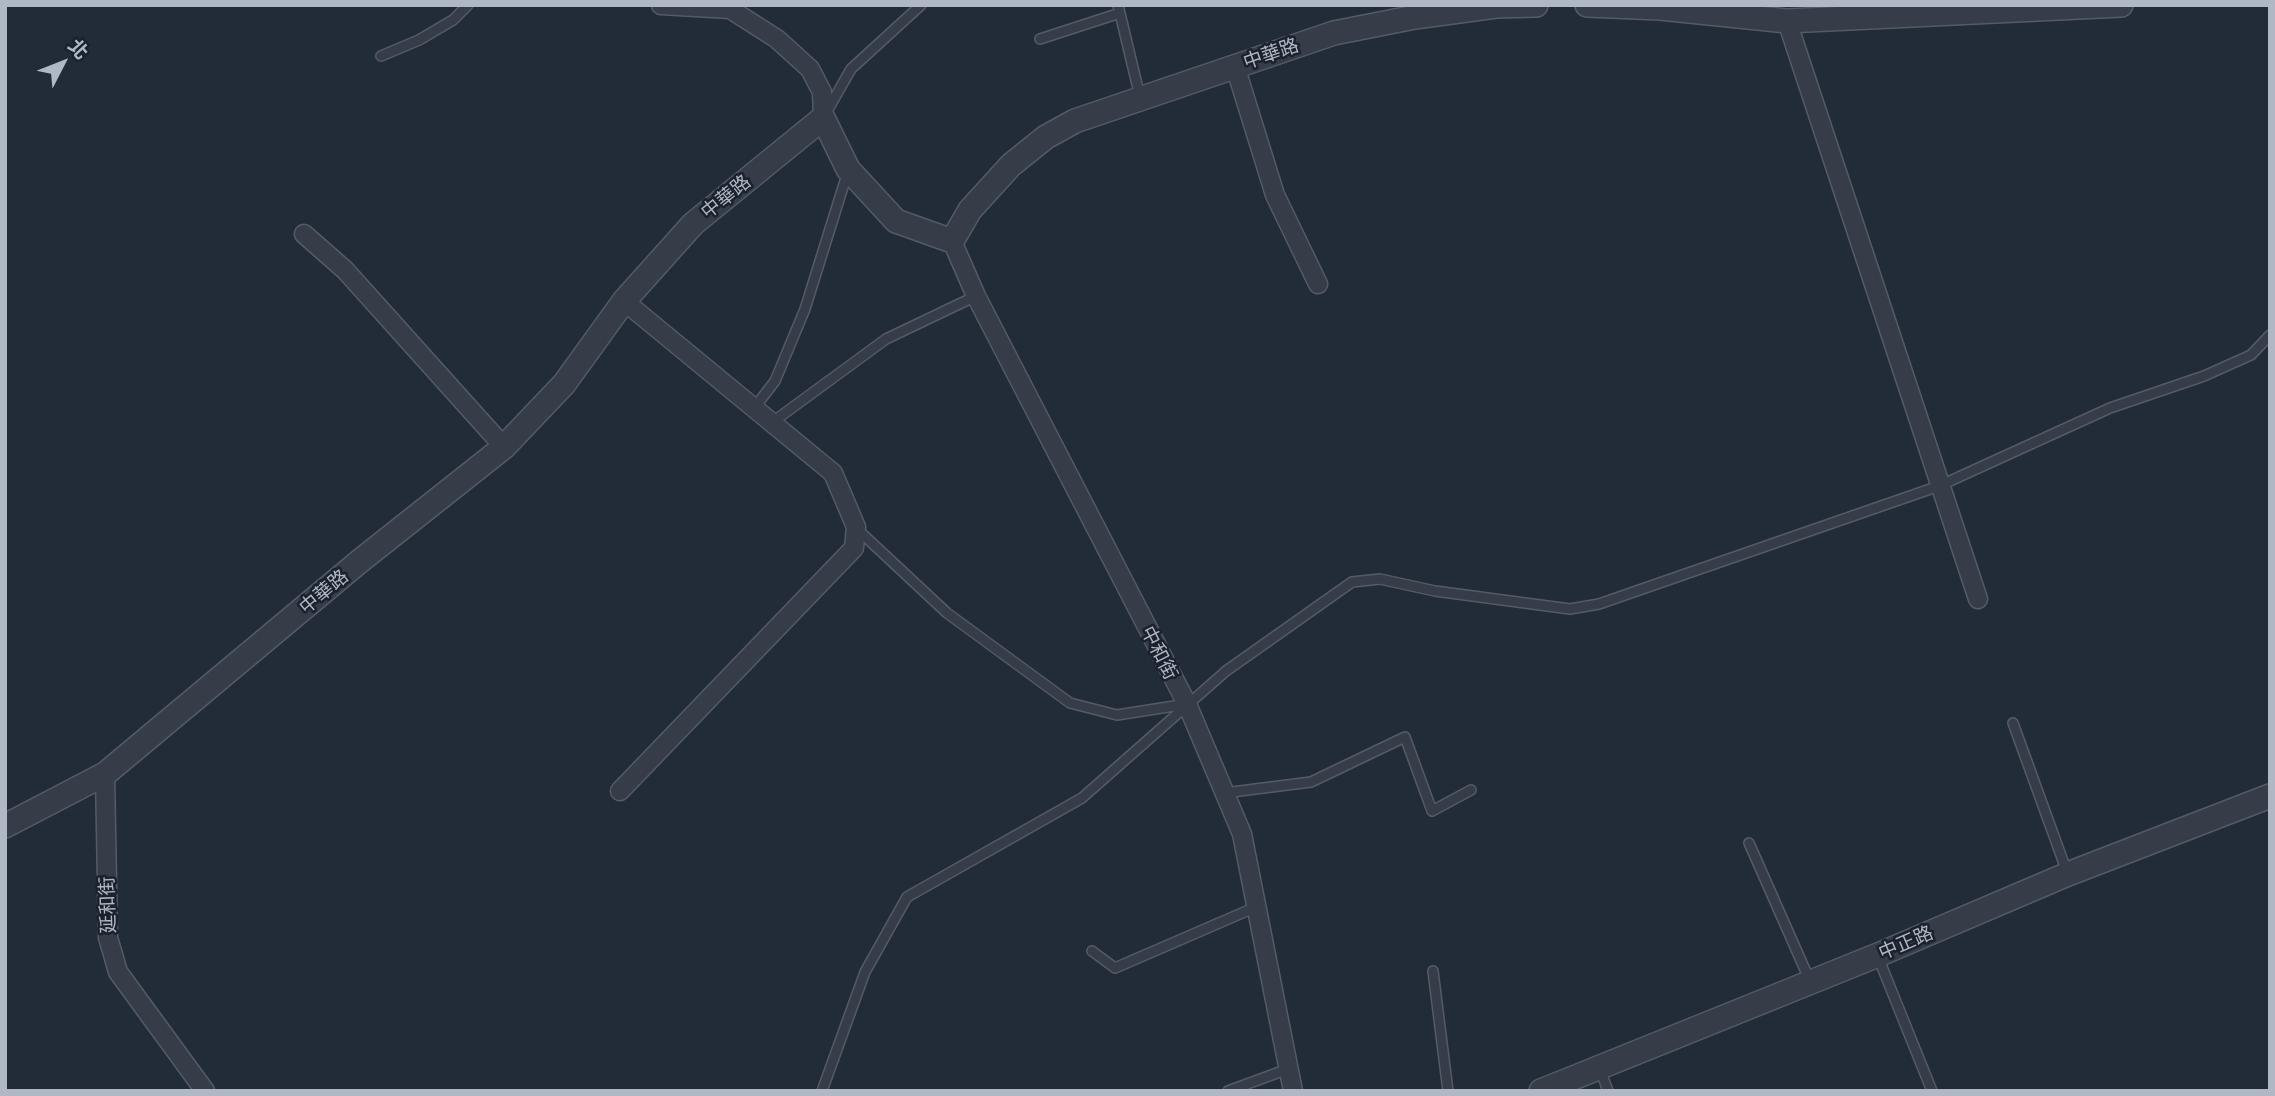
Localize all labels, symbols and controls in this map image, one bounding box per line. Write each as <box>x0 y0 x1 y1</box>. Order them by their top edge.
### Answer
north arrow <box>28 28 98 98</box>
street label: 中華路 <box>1240 34 1302 74</box>
text: 北 <box>64 35 93 63</box>
street label: 中華路 <box>697 170 755 224</box>
street label: 中華路 <box>295 565 353 619</box>
street label: 中和街 <box>1136 622 1182 684</box>
street label: 延和街 <box>96 876 120 934</box>
street label: 中正路 <box>1875 921 1937 965</box>

